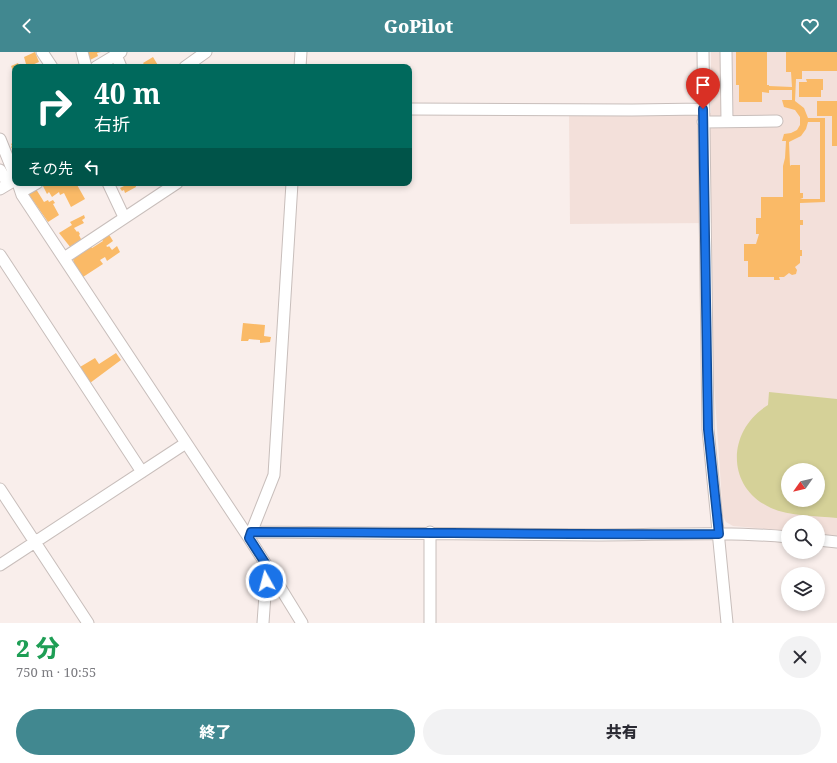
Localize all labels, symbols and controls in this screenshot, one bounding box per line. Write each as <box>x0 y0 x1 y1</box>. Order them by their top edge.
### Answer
text: GoPilot <box>384 14 453 38</box>
icon: back <box>16 15 38 37</box>
icon: heart <box>799 15 821 37</box>
pin <box>686 68 720 109</box>
text: 40 m <box>94 74 161 112</box>
icon: arrive <box>692 74 714 96</box>
icon: right <box>28 80 80 132</box>
text: 右折 <box>94 112 130 136</box>
icon: left <box>81 156 103 178</box>
text: その先 <box>28 158 73 178</box>
north arrow <box>781 463 825 507</box>
map controls <box>781 463 825 611</box>
button: search <box>781 515 825 559</box>
position arrow <box>245 560 287 602</box>
button: layers <box>781 567 825 611</box>
text: 2 分 <box>16 631 60 664</box>
button: close <box>779 636 821 678</box>
text: 750 m · 10:55 <box>16 663 96 681</box>
button: 終了 <box>16 709 415 755</box>
button: 共有 <box>423 709 821 755</box>

